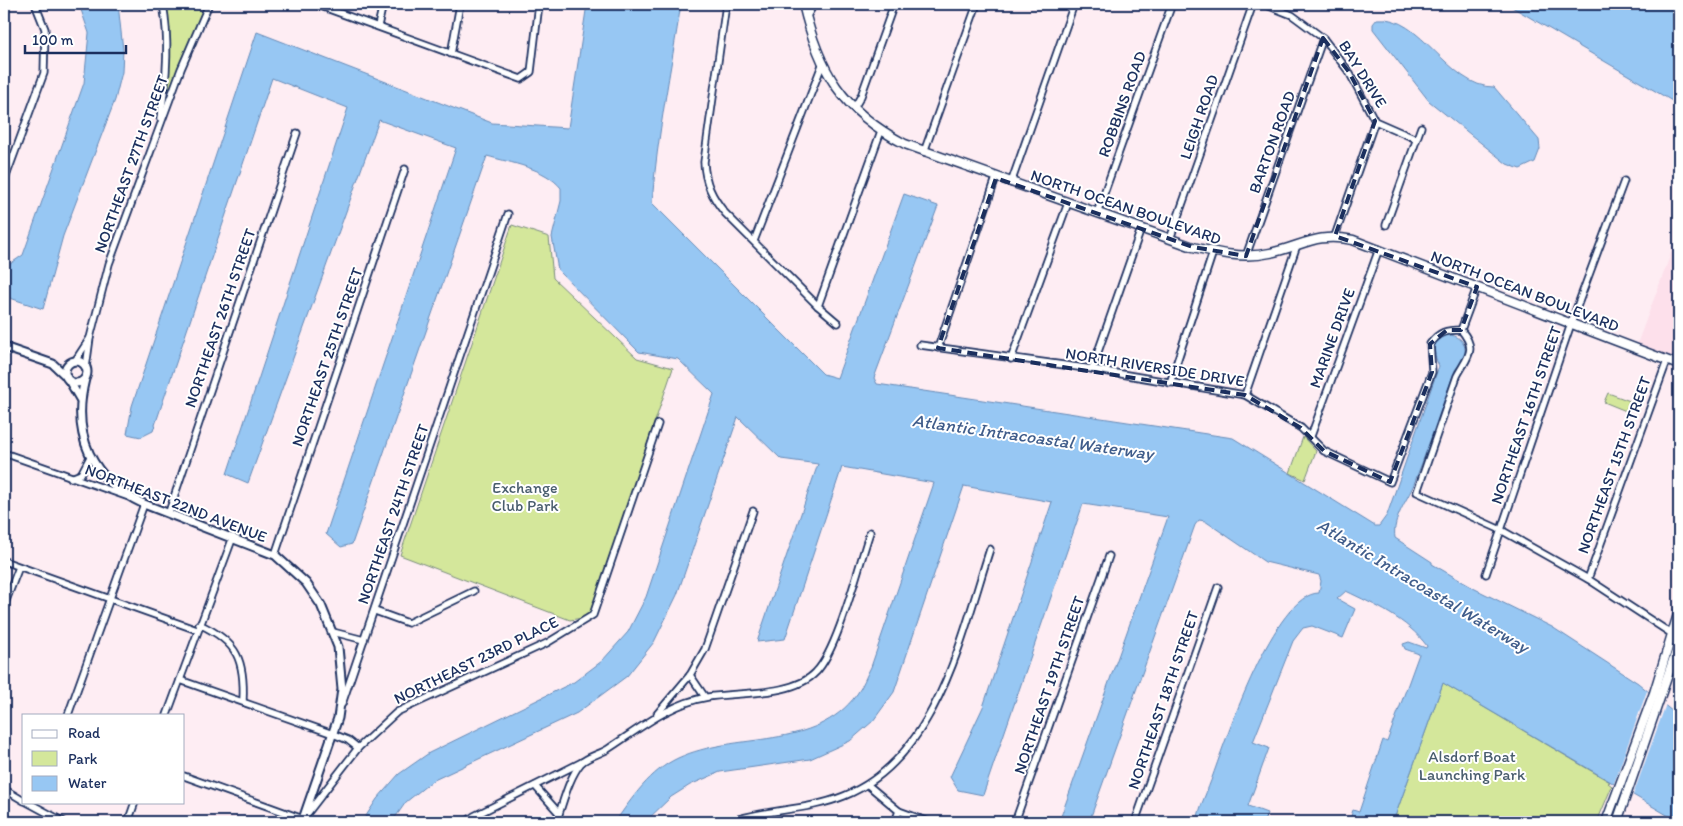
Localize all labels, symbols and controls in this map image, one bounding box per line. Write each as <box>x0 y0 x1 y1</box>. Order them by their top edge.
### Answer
scale bar <box>25 22 126 54</box>
text: 100 m <box>32 31 74 49</box>
street label: BAY DRIVE <box>1335 37 1391 111</box>
street label: ROBBINS ROAD <box>1094 48 1150 160</box>
street label: NORTHEAST 27TH STREET <box>90 72 172 255</box>
street label: LEIGH ROAD <box>1176 72 1222 162</box>
street label: BARTON ROAD <box>1245 88 1299 196</box>
street label: NORTH OCEAN BOULEVARD <box>1028 165 1224 249</box>
street label: NORTHEAST 26TH STREET <box>180 226 260 410</box>
street label: NORTH OCEAN BOULEVARD <box>1428 246 1622 336</box>
street label: NORTHEAST 25TH STREET <box>287 265 367 449</box>
street label: MARINE DRIVE <box>1305 285 1359 391</box>
street label: NORTHEAST 16TH STREET <box>1487 323 1565 507</box>
street label: NORTH RIVERSIDE DRIVE <box>1064 343 1246 391</box>
street label: NORTHEAST 15TH STREET <box>1573 374 1655 556</box>
water label: Atlantic Intracoastal Waterway <box>911 409 1157 465</box>
street label: NORTHEAST 24TH STREET <box>353 421 433 607</box>
street label: NORTHEAST 22ND AVENUE <box>82 459 270 547</box>
park label: Exchange Club Park <box>491 478 559 515</box>
water label: Atlantic Intracoastal Waterway <box>1313 514 1535 659</box>
street label: NORTHEAST 19TH STREET <box>1010 593 1088 777</box>
street label: NORTHEAST 18TH STREET <box>1123 608 1203 792</box>
street label: NORTHEAST 23RD PLACE <box>391 612 561 708</box>
legend <box>22 714 185 804</box>
text: Road <box>68 724 101 742</box>
park label: Alsdorf Boat Launching Park <box>1419 747 1526 784</box>
text: Park <box>68 750 98 768</box>
text: Water <box>68 774 107 792</box>

